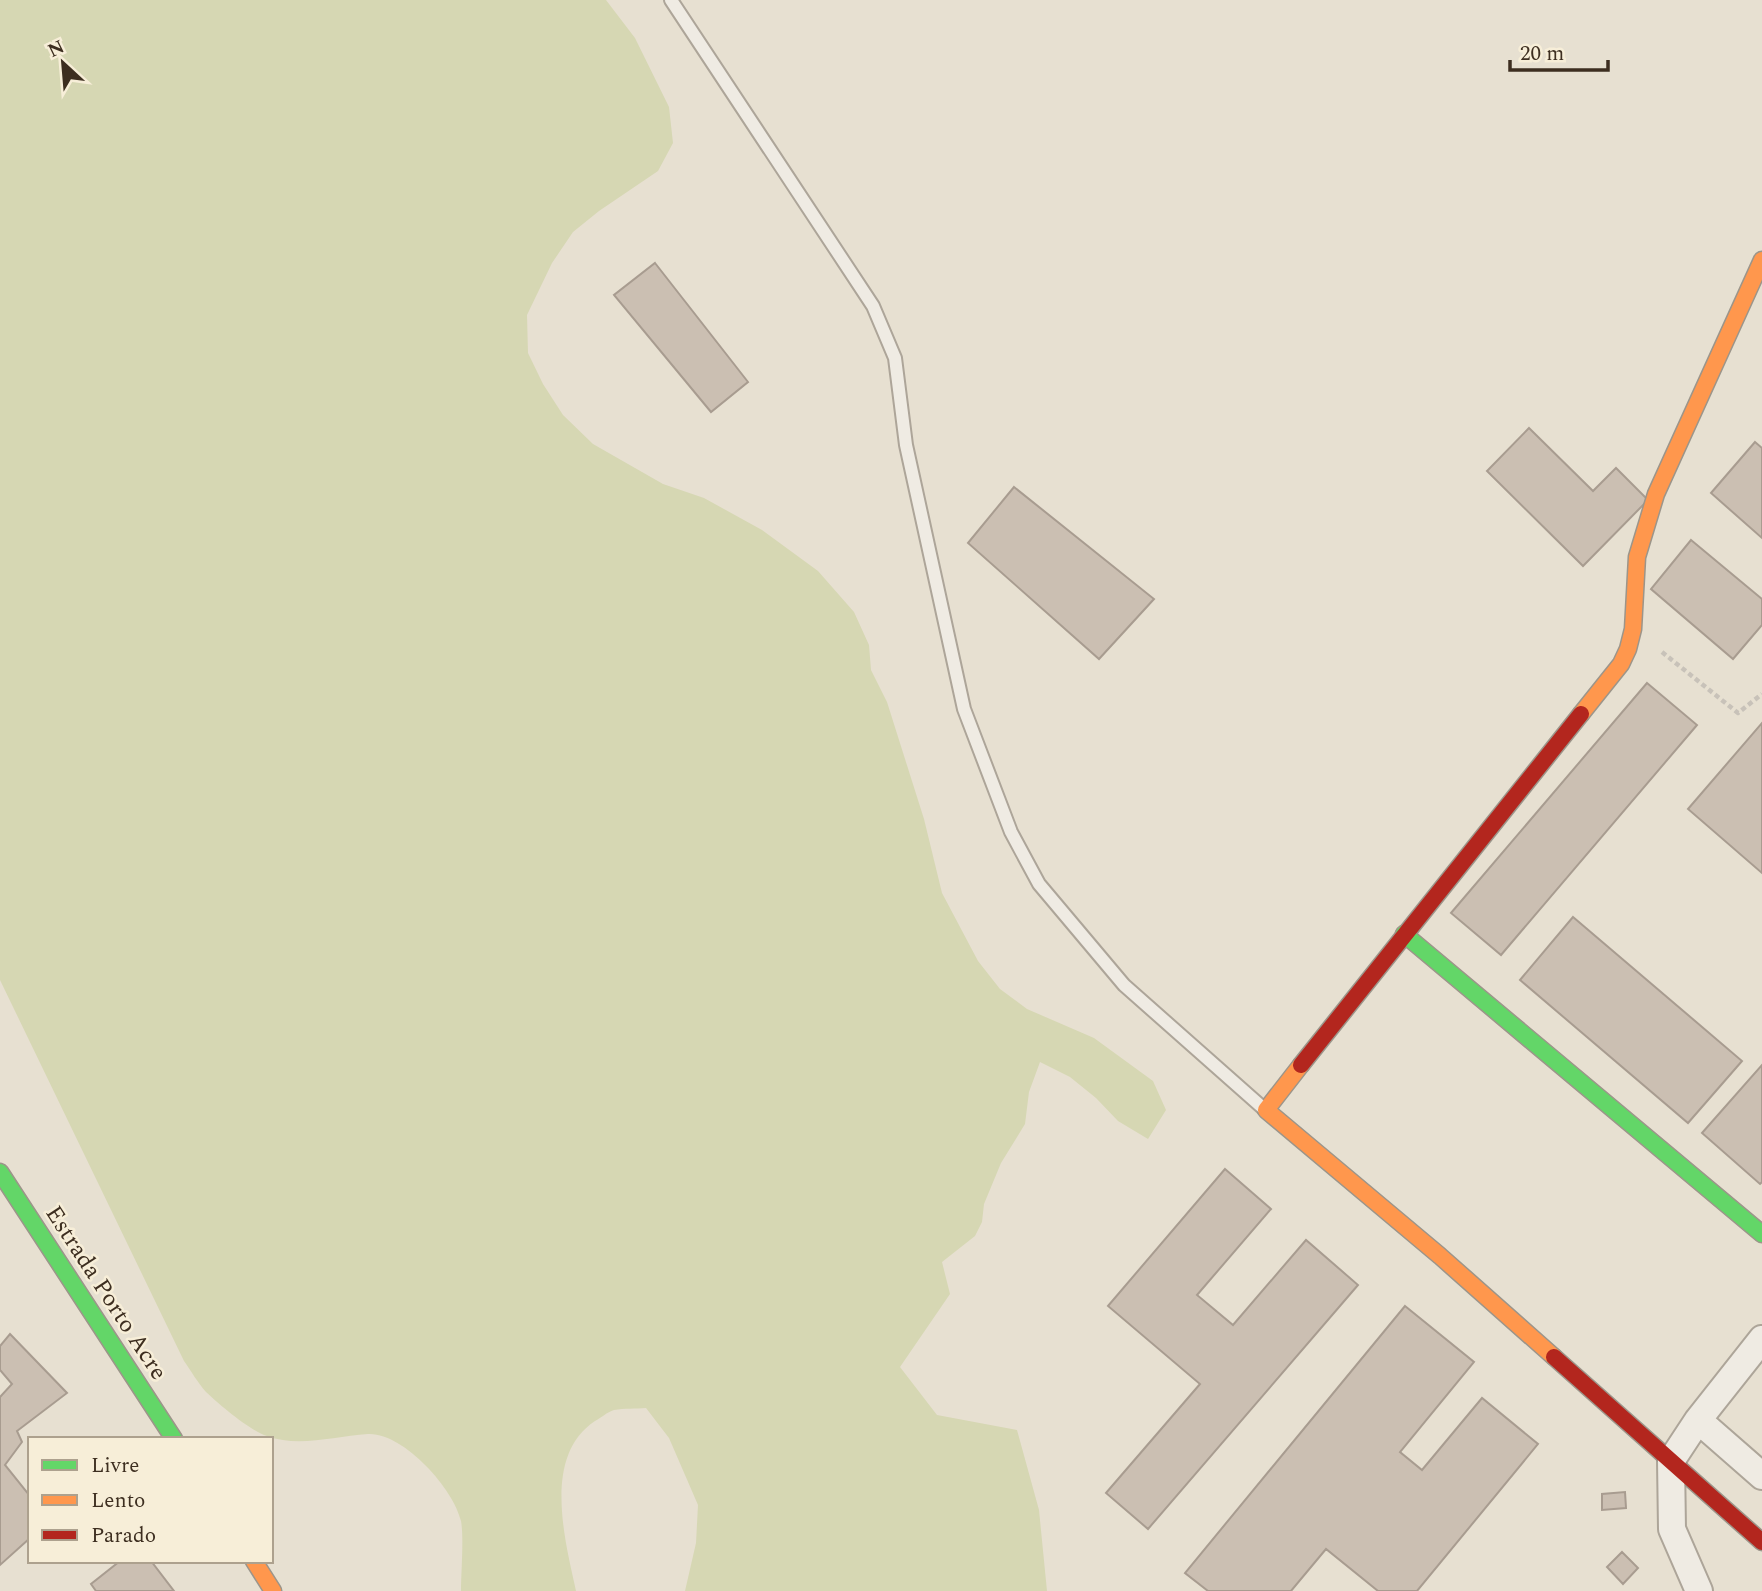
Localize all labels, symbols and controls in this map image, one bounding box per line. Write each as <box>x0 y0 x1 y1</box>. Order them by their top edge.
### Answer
north arrow <box>28 28 98 98</box>
scale bar <box>1510 28 1608 72</box>
text: N <box>43 33 70 66</box>
text: 20 m <box>1520 38 1564 70</box>
street label: Estrada Porto Acre <box>36 1198 176 1388</box>
legend <box>28 1437 273 1563</box>
text: Livre <box>91 1450 139 1482</box>
text: Lento <box>91 1485 145 1517</box>
text: Parado <box>91 1520 156 1552</box>

